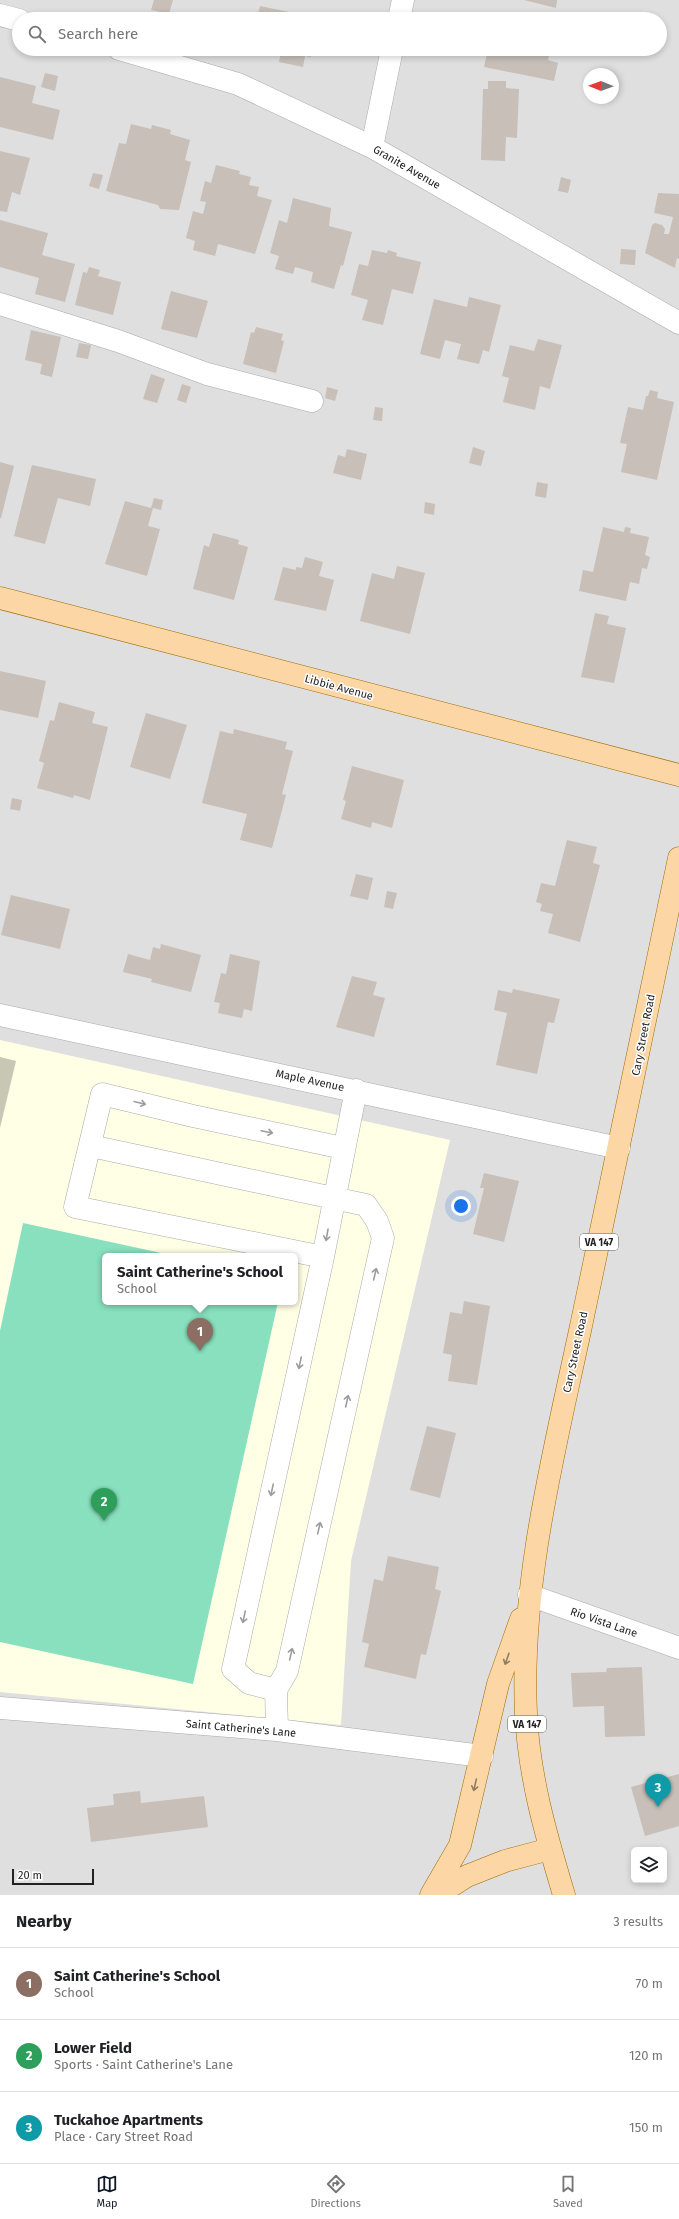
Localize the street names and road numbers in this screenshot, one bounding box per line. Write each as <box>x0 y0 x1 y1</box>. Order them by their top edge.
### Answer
street label: Granite Avenue <box>371 143 443 192</box>
street label: Libbie Avenue <box>303 672 374 703</box>
street label: Cary Street Road <box>629 993 658 1077</box>
street label: Maple Avenue <box>274 1067 345 1094</box>
road number: VA 147 <box>580 1234 618 1250</box>
street label: Cary Street Road <box>561 1310 590 1394</box>
street label: Rio Vista Lane <box>569 1605 639 1640</box>
road number: VA 147 <box>508 1716 546 1732</box>
street label: Saint Catherine's Lane <box>185 1717 297 1740</box>

